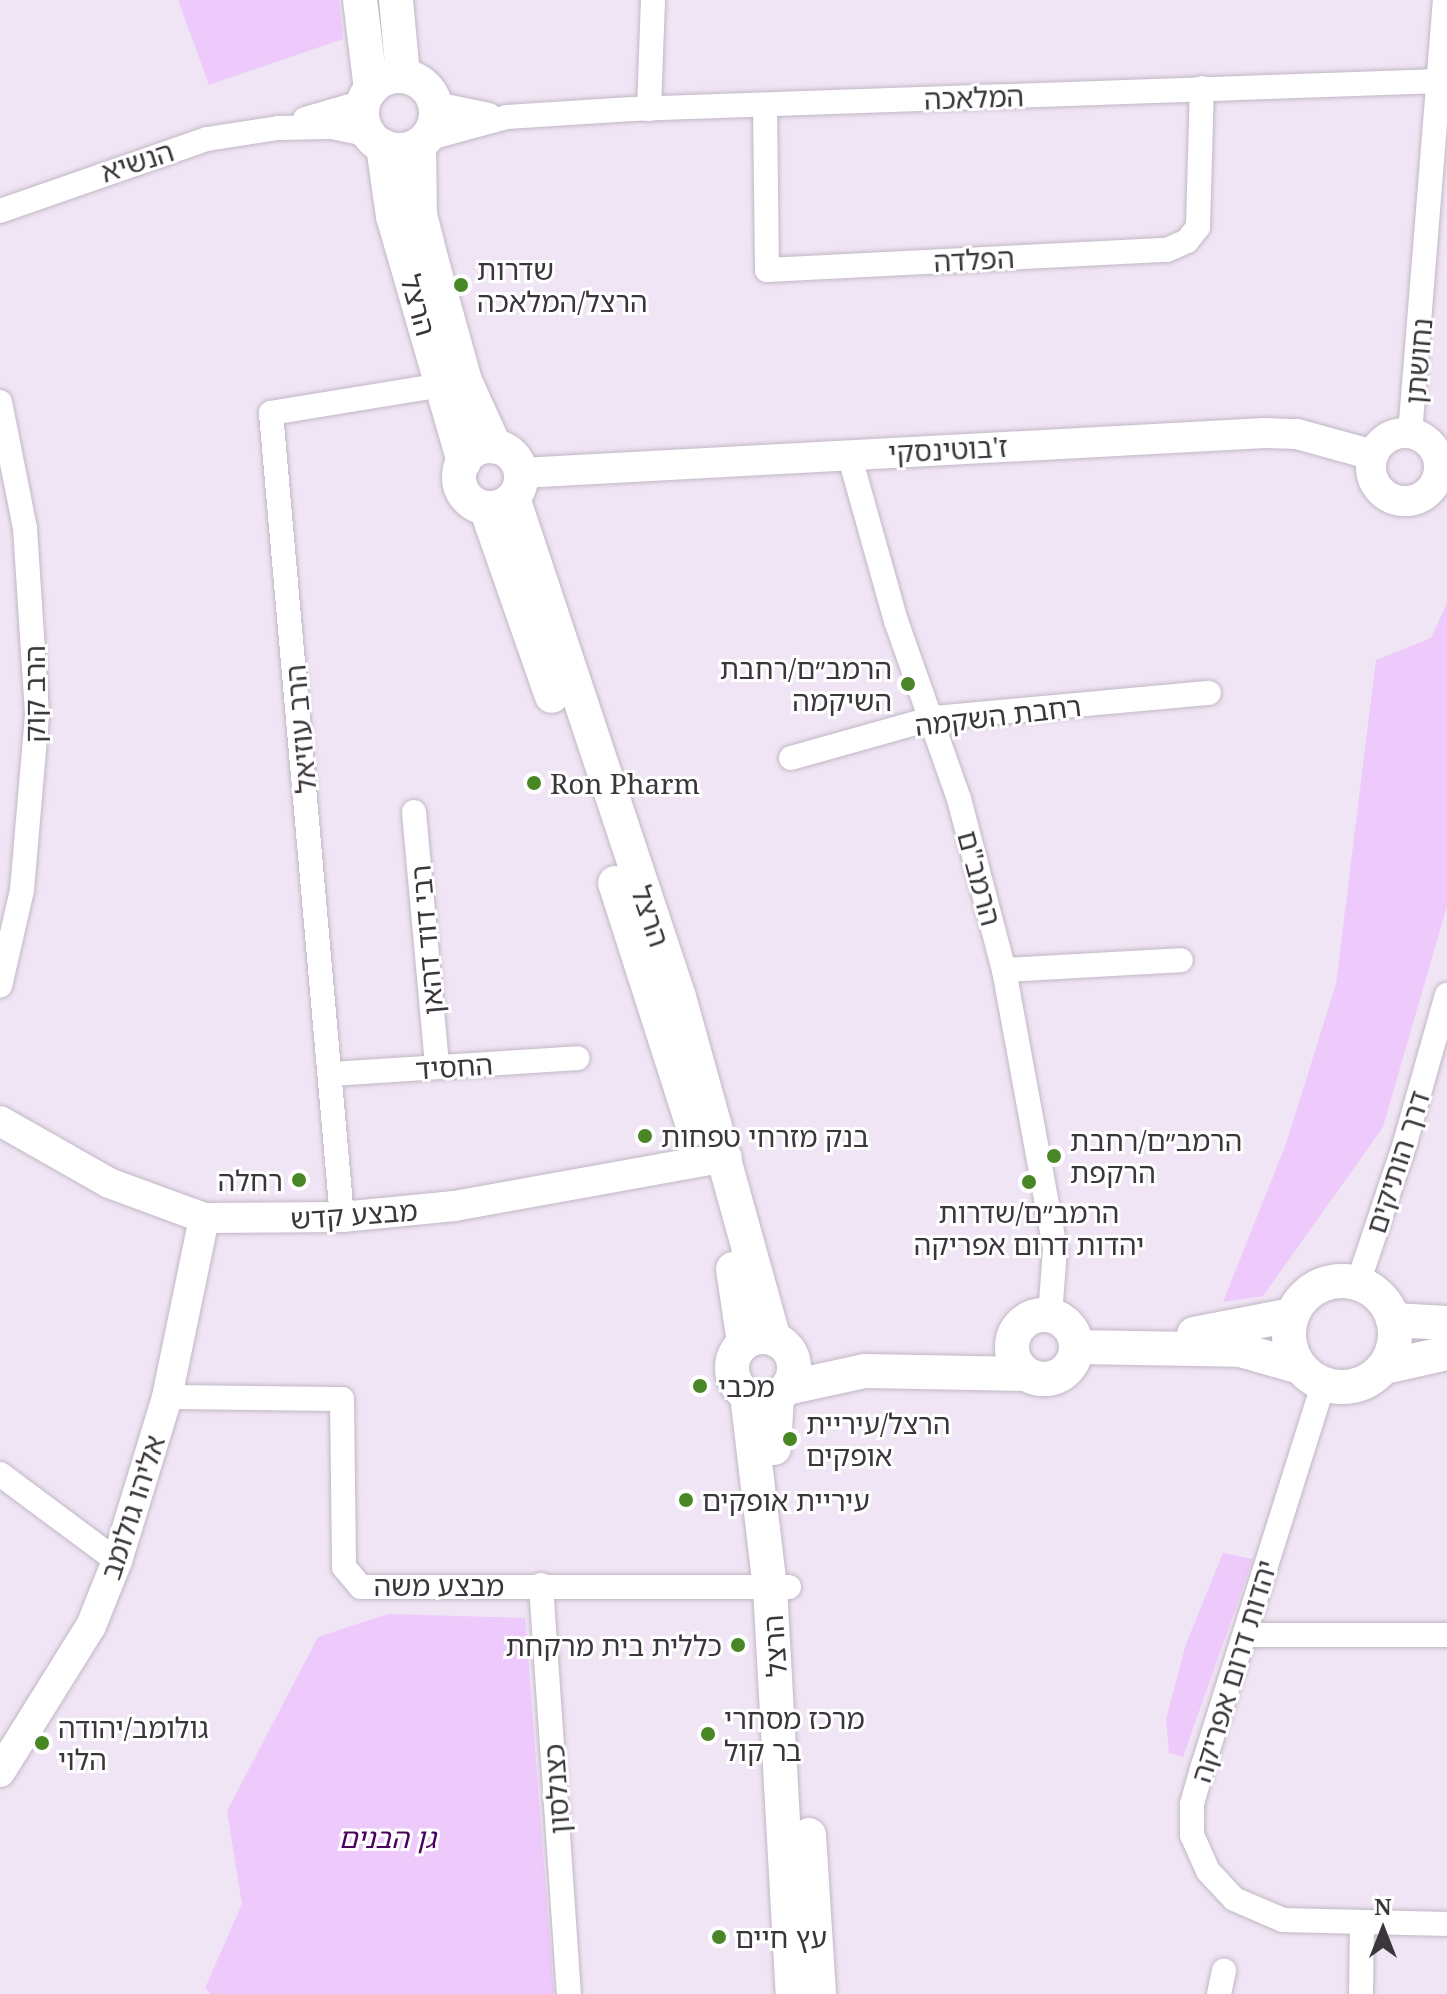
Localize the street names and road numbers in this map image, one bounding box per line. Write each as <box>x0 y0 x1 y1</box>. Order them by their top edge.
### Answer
street label: המלאכה <box>923 78 1025 116</box>
street label: הנשיא <box>96 134 178 188</box>
street label: הפלדה <box>933 240 1015 278</box>
street label: הרצל <box>394 270 444 340</box>
street label: נחושתן <box>1397 316 1439 406</box>
street label: ז'בוטינסקי <box>887 429 1009 469</box>
street label: הרב קוק <box>17 645 51 743</box>
street label: הרב עוזיאל <box>278 663 322 795</box>
street label: רחבת השקמה <box>913 688 1083 742</box>
street label: הרמב"ם <box>951 827 1009 929</box>
street label: רבי דוד דהאן <box>403 864 449 1016</box>
street label: הרצל <box>625 881 677 951</box>
street label: החסיד <box>414 1047 494 1085</box>
street label: דרך הותיקים <box>1358 1086 1436 1238</box>
street label: מבצע קדש <box>289 1193 419 1235</box>
street label: אליהו גולומב <box>93 1431 171 1583</box>
street label: יהדות דרום אפריקה <box>1183 1556 1283 1786</box>
street label: מבצע משה <box>374 1568 504 1602</box>
street label: הרצל <box>755 1614 793 1678</box>
street label: כצנלסון <box>536 1743 576 1835</box>

